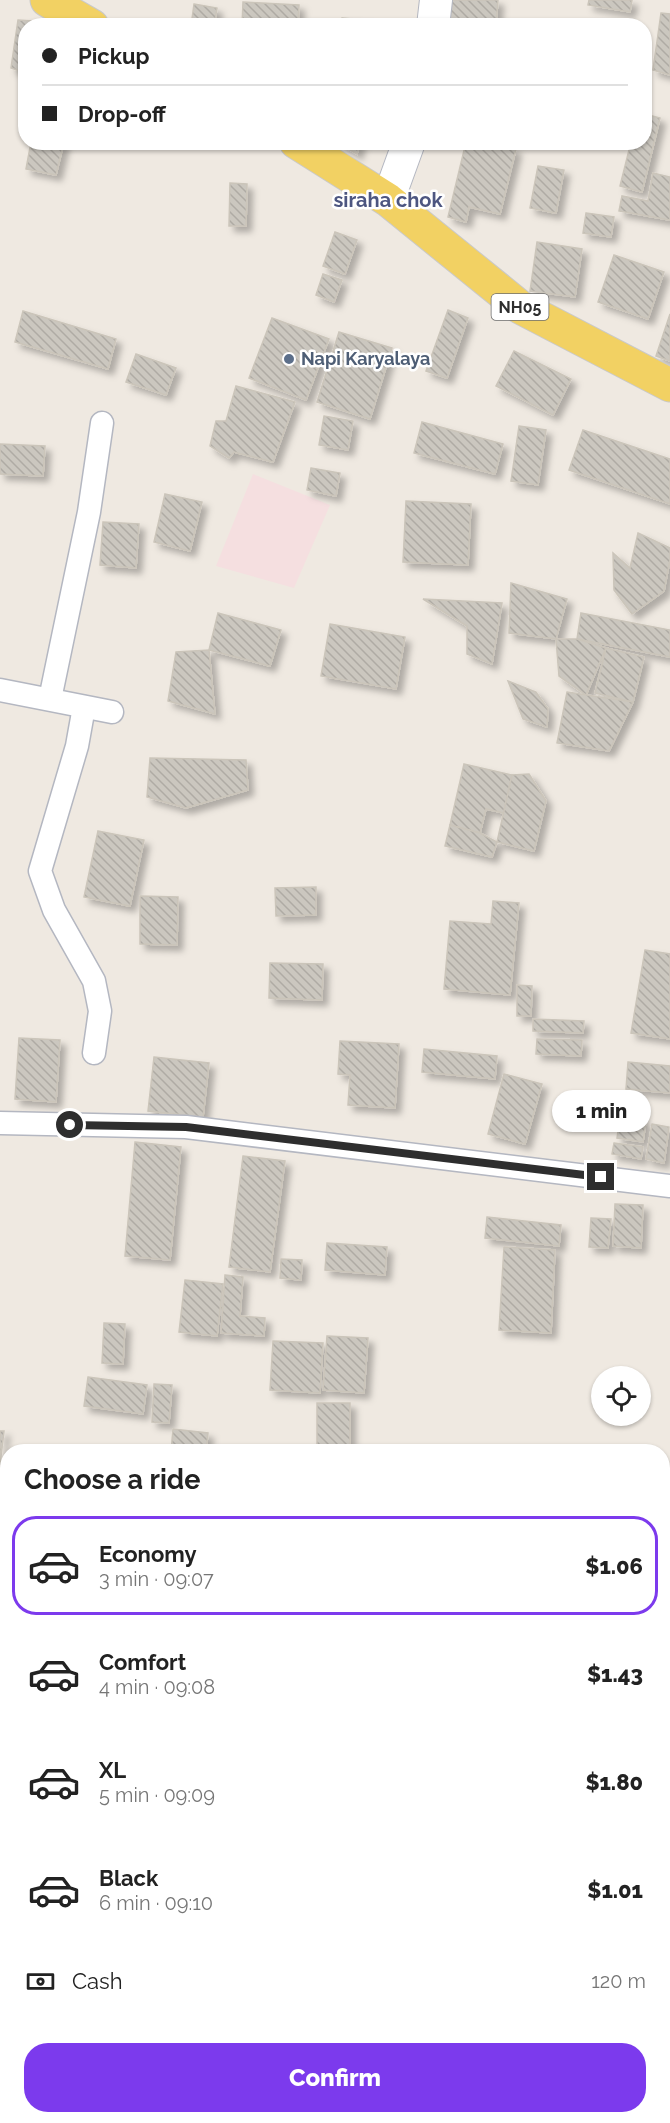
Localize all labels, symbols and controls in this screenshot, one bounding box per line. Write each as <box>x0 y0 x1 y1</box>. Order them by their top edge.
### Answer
text: Pickup <box>78 43 150 69</box>
text: Drop-off <box>78 101 166 127</box>
district label: siraha chok <box>333 188 443 212</box>
road number: NH05 <box>492 294 548 320</box>
place label: Napi Karyalaya <box>301 348 430 369</box>
marker: Napi Karyalaya <box>282 352 296 366</box>
callout: 1 min <box>552 1090 650 1132</box>
text: 1 min <box>576 1099 627 1123</box>
route start <box>56 1111 83 1138</box>
route end <box>587 1163 614 1190</box>
map controls <box>591 1366 651 1426</box>
button: locate <box>591 1366 651 1426</box>
text: Choose a ride <box>24 1464 200 1495</box>
icon: car <box>27 1539 81 1593</box>
text: Economy <box>99 1541 197 1567</box>
text: $1.06 <box>585 1553 643 1579</box>
text: 3 min · 09:07 <box>99 1567 214 1591</box>
icon: car <box>27 1647 81 1701</box>
text: Comfort <box>99 1649 186 1675</box>
text: $1.43 <box>587 1661 643 1687</box>
text: 4 min · 09:08 <box>99 1675 215 1699</box>
icon: car <box>27 1755 81 1809</box>
text: XL <box>99 1757 126 1783</box>
text: $1.80 <box>585 1769 643 1795</box>
text: 5 min · 09:09 <box>99 1783 215 1807</box>
icon: car <box>27 1863 81 1917</box>
text: Black <box>99 1865 158 1891</box>
text: $1.01 <box>587 1877 643 1903</box>
text: 6 min · 09:10 <box>99 1891 213 1915</box>
icon: cash <box>24 1965 57 1998</box>
text: Cash <box>72 1968 123 1994</box>
text: 120 m <box>591 1969 646 1993</box>
button: Confirm <box>24 2043 646 2112</box>

